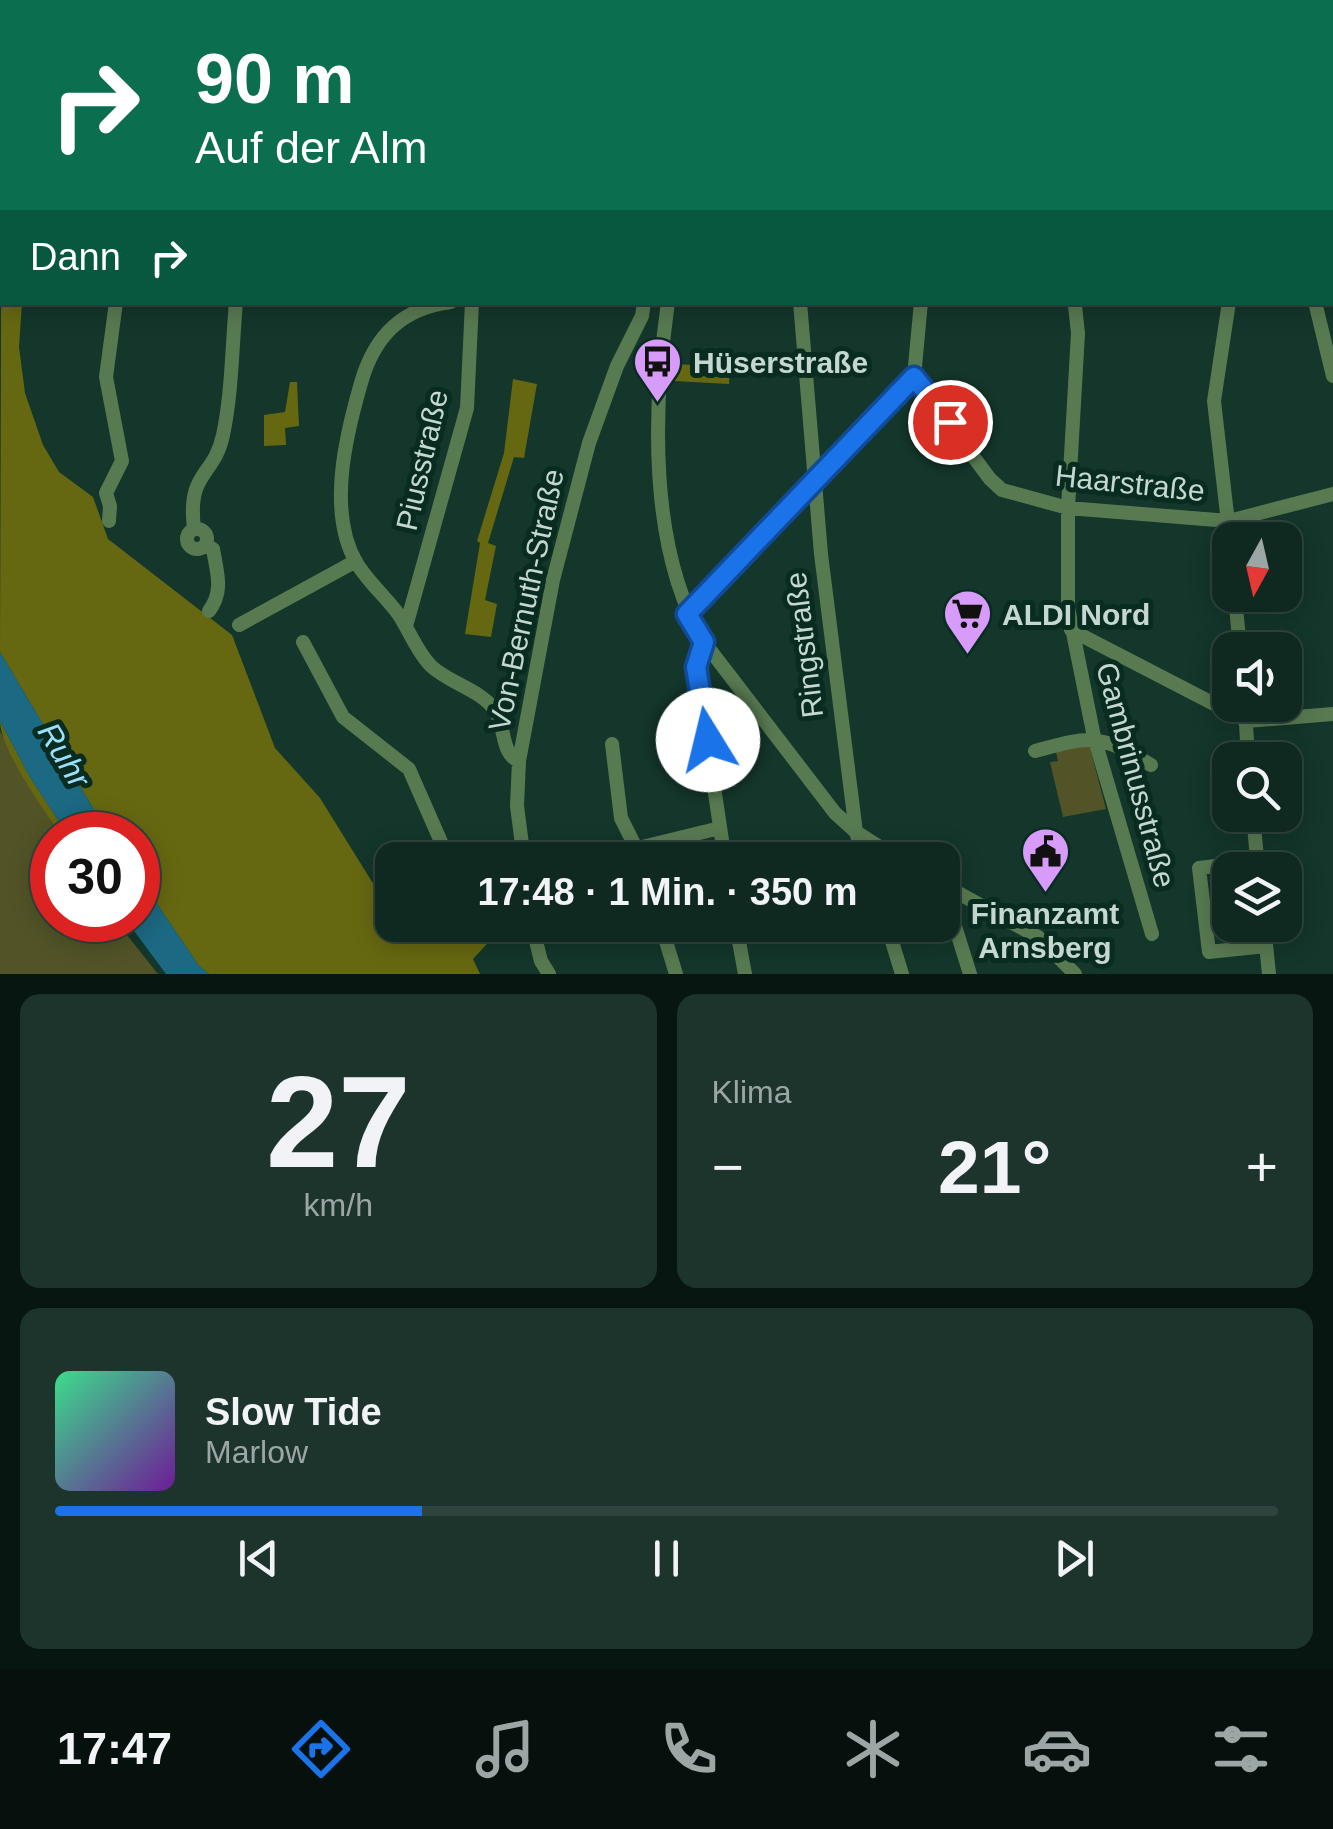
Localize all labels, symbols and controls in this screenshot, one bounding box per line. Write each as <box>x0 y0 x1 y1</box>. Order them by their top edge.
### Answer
icon: right <box>30 40 160 170</box>
text: 90 m <box>195 40 355 118</box>
text: Auf der Alm <box>195 122 428 173</box>
icon: right <box>141 230 196 285</box>
text: Dann <box>30 236 121 278</box>
bus stop icon: Hüserstraße <box>632 336 684 404</box>
place label: Hüserstraße <box>693 346 868 379</box>
pin <box>908 380 993 465</box>
street label: Piusstraße <box>390 386 454 534</box>
icon: arrive <box>923 395 978 450</box>
street label: Haarstraße <box>1054 459 1206 507</box>
street label: Von-Bernuth-Straße <box>482 466 570 734</box>
north arrow <box>1212 522 1302 612</box>
map controls <box>1212 522 1302 942</box>
street label: Ringstraße <box>779 570 829 720</box>
supermarket icon: ALDI Nord <box>941 588 993 656</box>
place label: ALDI Nord <box>1002 598 1150 631</box>
button: sound <box>1212 632 1302 722</box>
street label: Gambrinusstraße <box>1090 659 1182 891</box>
position arrow <box>656 688 760 792</box>
water label: Ruhr <box>31 716 98 795</box>
button: search <box>1212 742 1302 832</box>
speed limit sign: 30 <box>30 812 160 942</box>
public building icon: Finanzamt Arnsberg <box>1019 826 1071 894</box>
button: layers <box>1212 852 1302 942</box>
text: 17:48 · 1 Min. · 350 m <box>477 871 858 913</box>
place label: Finanzamt Arnsberg <box>971 897 1119 964</box>
text: 27 <box>266 1049 411 1195</box>
text: Klima <box>712 1074 792 1110</box>
text: 21° <box>938 1125 1051 1209</box>
text: − <box>712 1136 744 1198</box>
text: + <box>1246 1136 1278 1198</box>
text: km/h <box>304 1187 373 1223</box>
text: Slow Tide <box>205 1391 382 1433</box>
text: Marlow <box>205 1434 308 1470</box>
icon: previous <box>231 1531 286 1586</box>
icon: pause <box>639 1531 694 1586</box>
icon: next <box>1047 1531 1102 1586</box>
icon: directions <box>286 1714 356 1784</box>
icon: music <box>470 1714 540 1784</box>
icon: phone <box>654 1714 724 1784</box>
icon: climate <box>838 1714 908 1784</box>
icon: car <box>1022 1714 1092 1784</box>
icon: filters <box>1206 1714 1276 1784</box>
text: 17:47 <box>57 1723 172 1774</box>

